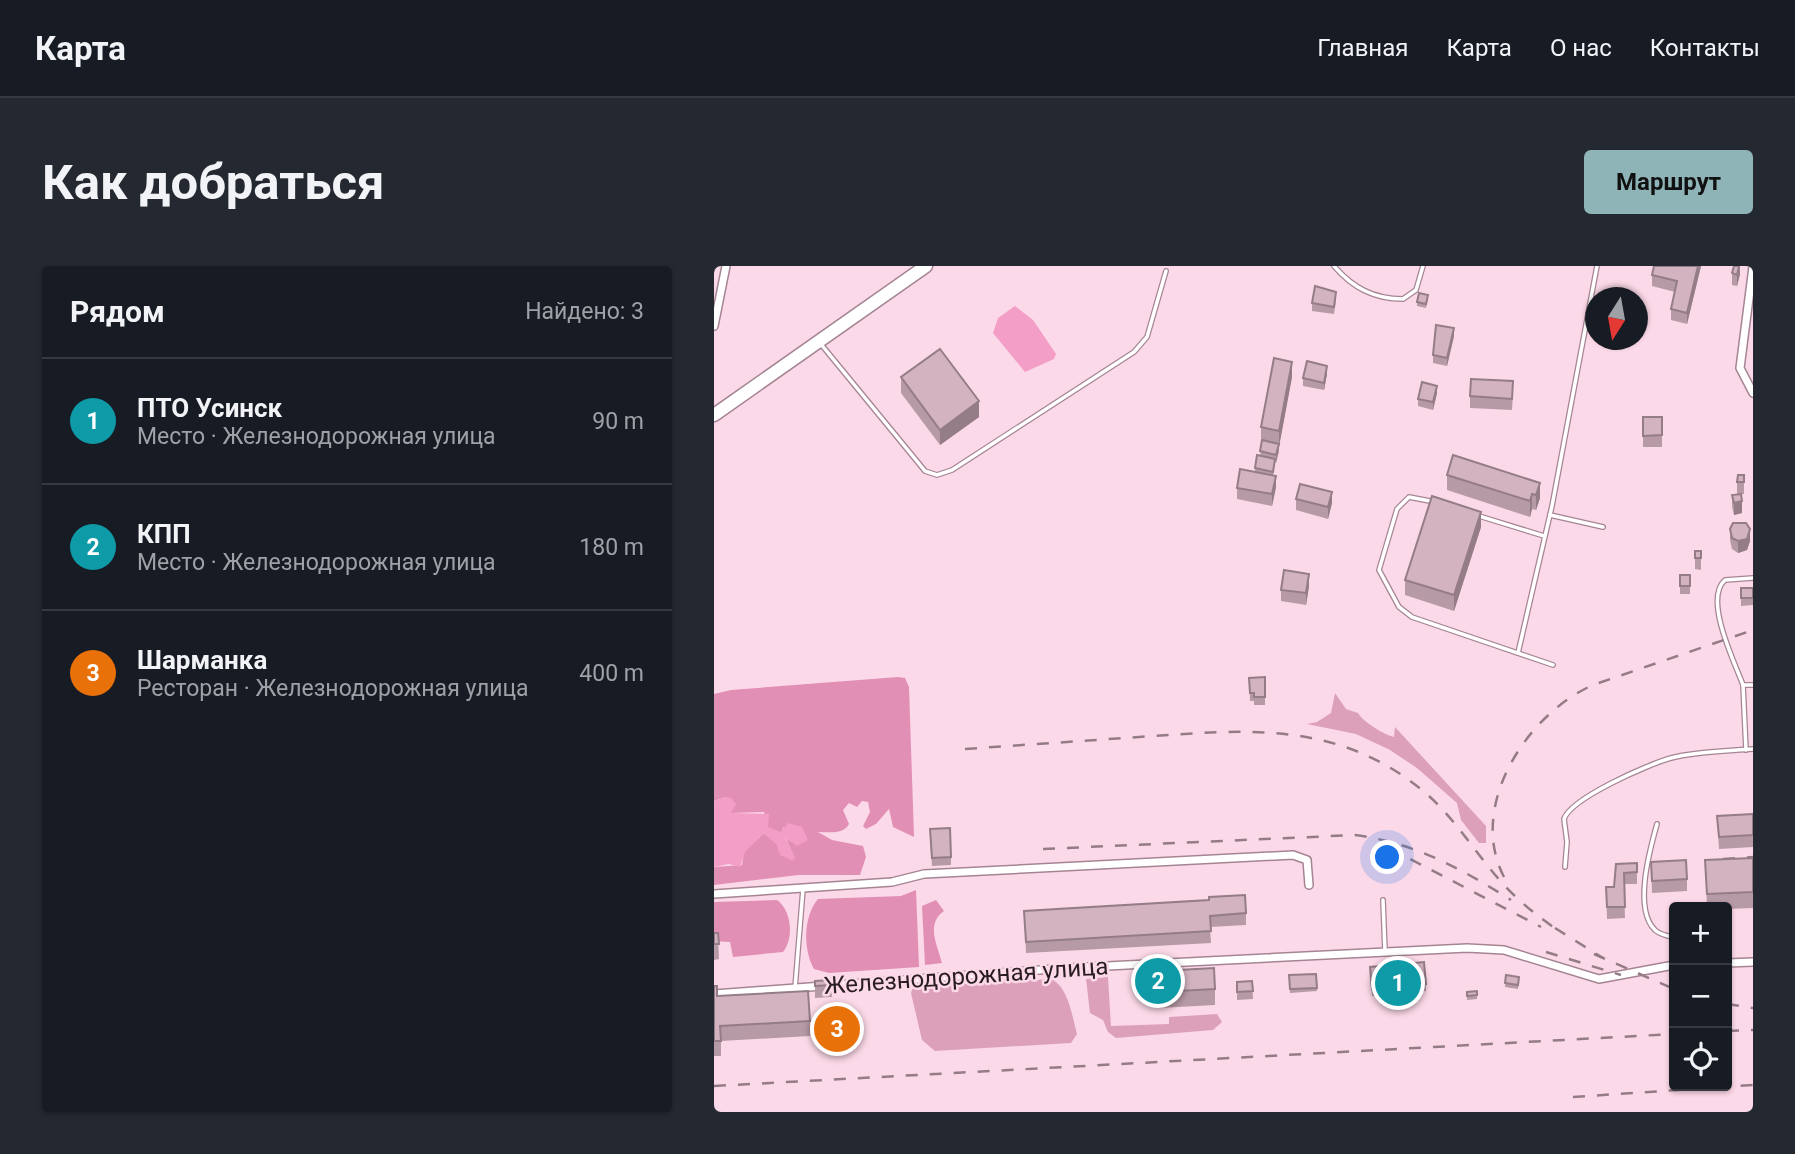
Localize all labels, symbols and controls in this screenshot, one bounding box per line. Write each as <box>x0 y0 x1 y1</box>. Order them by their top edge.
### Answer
text: Карта <box>35 29 126 68</box>
text: Главная <box>1317 34 1408 62</box>
text: Карта <box>1446 34 1512 62</box>
text: О нас <box>1550 34 1612 62</box>
text: Контакты <box>1650 34 1760 62</box>
button: Маршрут <box>1584 150 1753 214</box>
text: Как добраться <box>42 154 384 211</box>
north arrow <box>1585 287 1648 350</box>
text: Рядом <box>70 294 165 329</box>
text: Найдено: 3 <box>525 298 644 325</box>
text: ПТО Усинск <box>137 393 282 423</box>
text: 1 <box>86 408 100 435</box>
text: 90 m <box>592 408 644 435</box>
text: Место · Железнодорожная улица <box>137 423 496 450</box>
text: КПП <box>137 519 191 549</box>
text: 2 <box>86 534 100 561</box>
text: 180 m <box>579 534 644 561</box>
text: Место · Железнодорожная улица <box>137 549 496 576</box>
text: Шарманка <box>137 645 267 675</box>
text: 3 <box>86 660 100 687</box>
text: 400 m <box>579 660 644 687</box>
text: Ресторан · Железнодорожная улица <box>137 675 529 702</box>
your location <box>1370 840 1404 874</box>
map controls <box>1669 902 1732 1091</box>
button: + <box>1669 902 1732 965</box>
street label: Железнодорожная улица <box>823 952 1109 1000</box>
pin: 2 <box>1135 955 1181 1007</box>
pin: 1 <box>1375 957 1421 1009</box>
button: − <box>1669 965 1732 1028</box>
pin: 3 <box>814 1003 860 1055</box>
button: locate <box>1669 1028 1732 1091</box>

